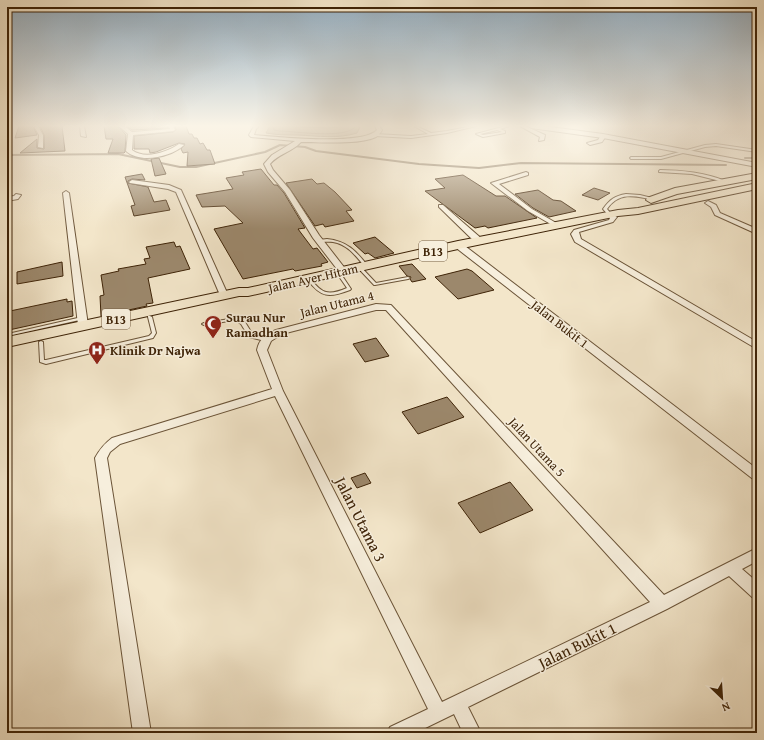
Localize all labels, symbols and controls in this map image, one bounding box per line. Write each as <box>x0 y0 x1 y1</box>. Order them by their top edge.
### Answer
road number: B13 <box>419 241 447 261</box>
street label: Jalan Ayer Hitam <box>264 258 360 298</box>
street label: Jalan Utama 4 <box>296 286 376 323</box>
street label: Jalan Bukit 1 <box>526 294 593 353</box>
place label: Surau Nur Ramadhan <box>226 308 288 342</box>
road number: B13 <box>102 309 130 329</box>
mosque icon: Surau Nur Ramadhan <box>203 314 223 339</box>
hospital icon: Klinik Dr Najwa <box>87 340 107 365</box>
place label: Klinik Dr Najwa <box>110 341 201 360</box>
street label: Jalan Utama 5 <box>503 411 570 481</box>
street label: Jalan Utama 3 <box>328 470 393 566</box>
street label: Jalan Bukit 1 <box>532 616 620 675</box>
north arrow <box>702 678 742 718</box>
text: N <box>719 698 733 716</box>

